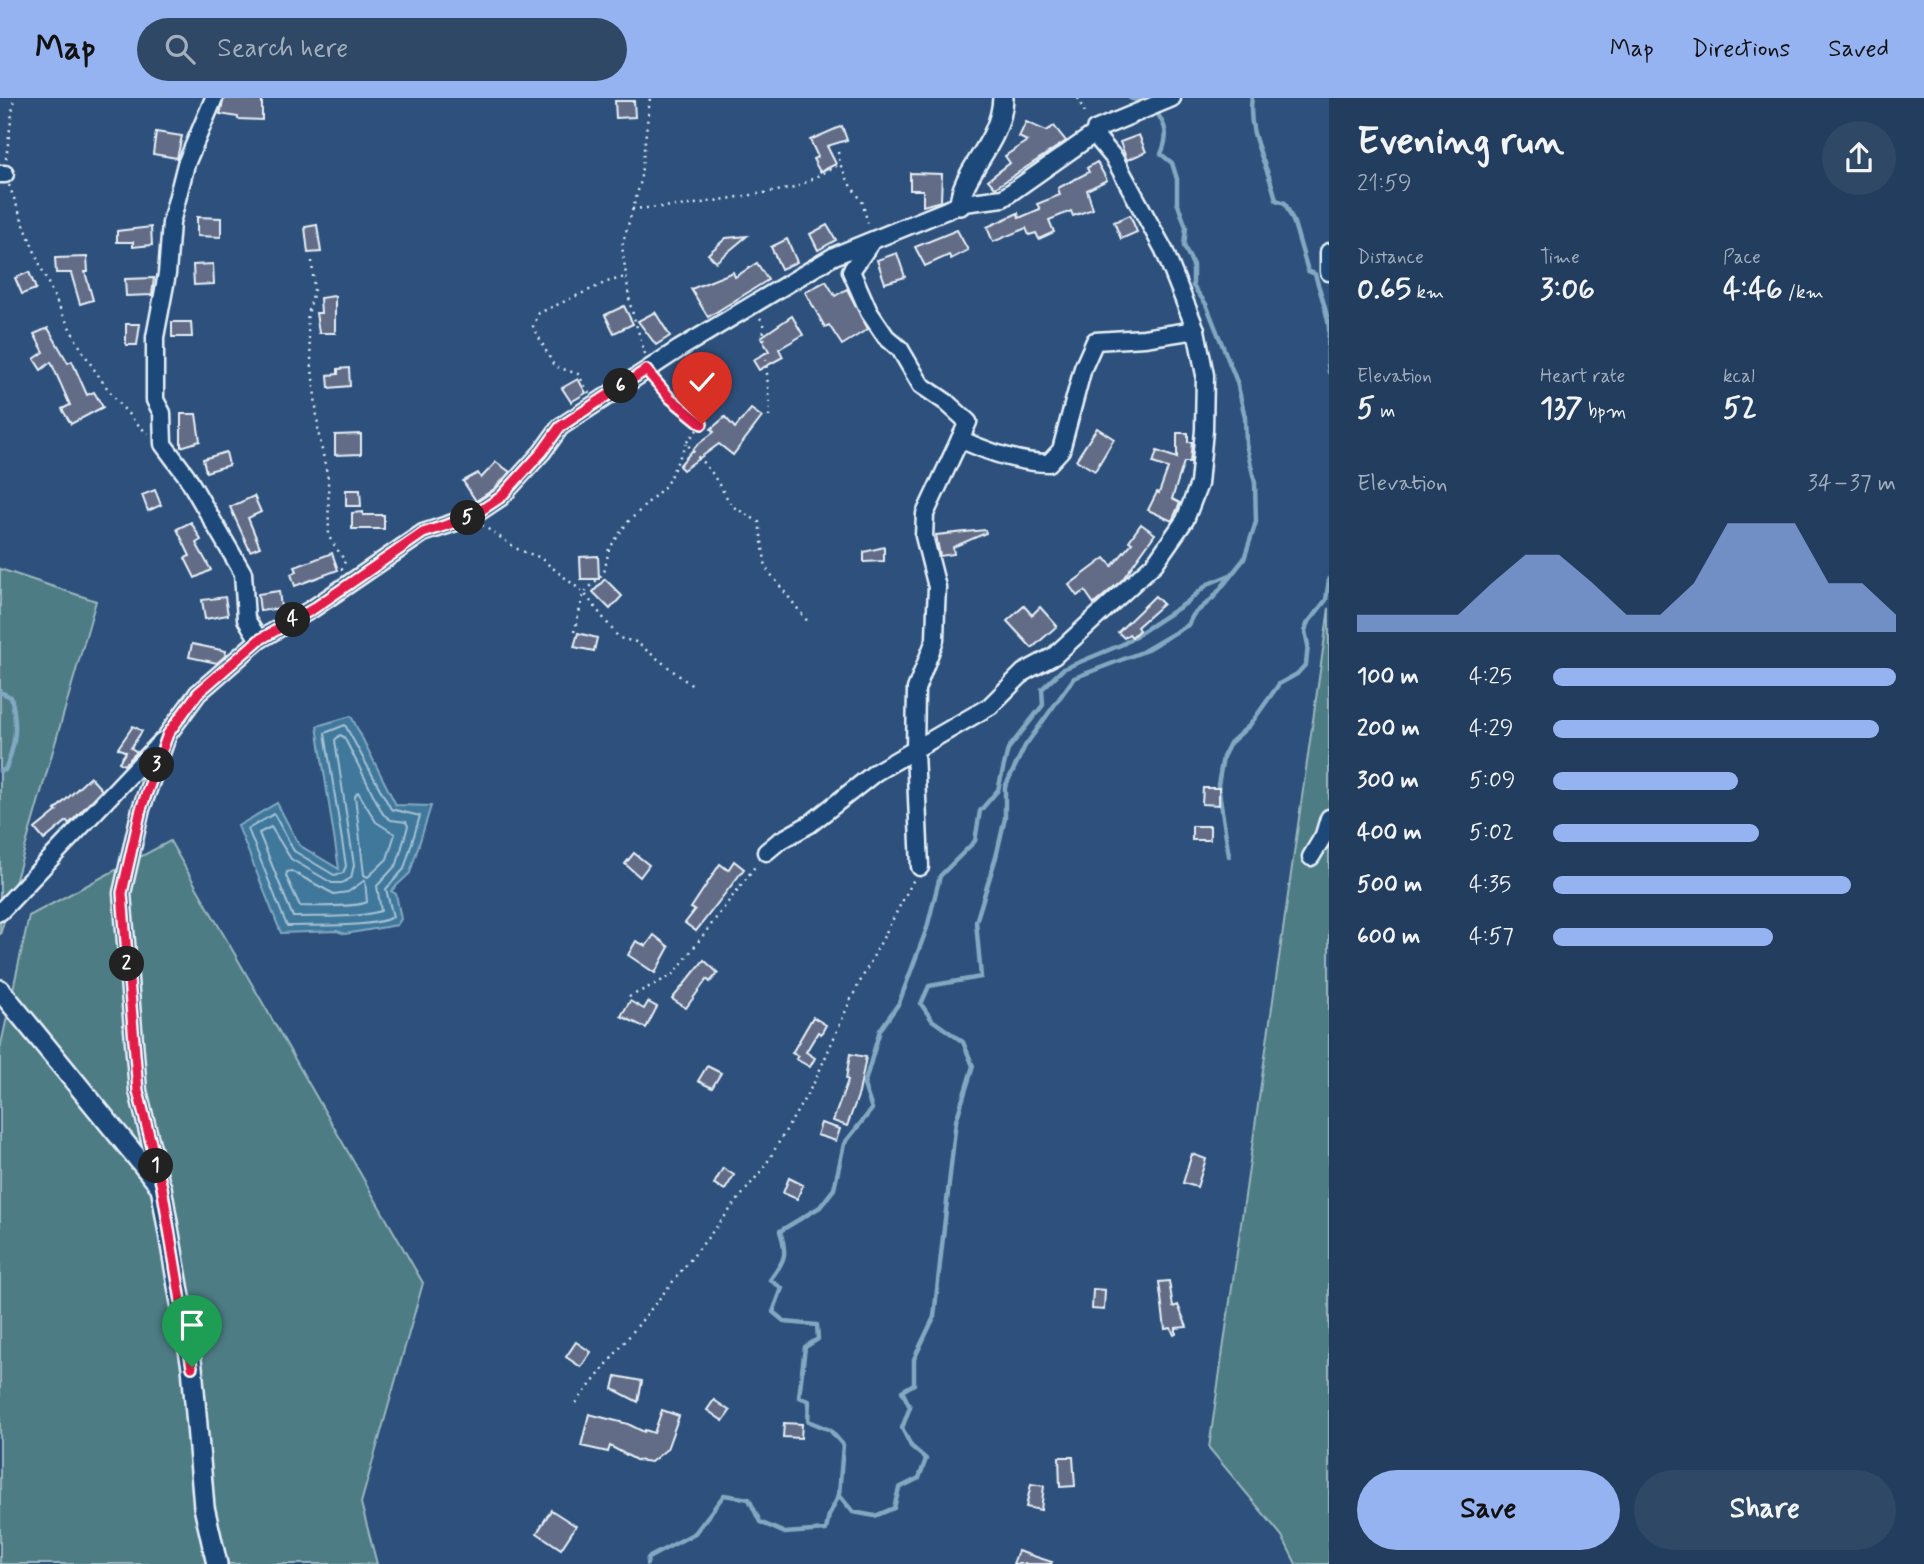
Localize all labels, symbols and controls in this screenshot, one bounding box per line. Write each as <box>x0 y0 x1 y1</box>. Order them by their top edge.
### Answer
search box <box>137 18 627 81</box>
text: Map <box>35 27 95 71</box>
icon: search <box>161 30 199 68</box>
text: Search here <box>217 32 348 66</box>
text: Map <box>1610 34 1654 65</box>
text: Directions <box>1692 34 1790 65</box>
text: Saved <box>1828 34 1889 65</box>
text: Evening run <box>1357 118 1564 167</box>
button: share <box>1822 121 1896 195</box>
text: 21:59 <box>1357 169 1412 199</box>
text: Distance <box>1357 245 1424 270</box>
text: Time <box>1540 245 1580 270</box>
text: Pace <box>1723 245 1761 270</box>
text: 0.65 <box>1357 270 1411 309</box>
text: 3:06 <box>1540 270 1595 309</box>
text: 4:46 <box>1723 270 1783 309</box>
text: km <box>1411 280 1444 305</box>
text: /km <box>1783 280 1824 305</box>
pin <box>672 352 732 424</box>
icon: check <box>683 363 721 401</box>
text: Elevation <box>1357 364 1432 389</box>
text: Heart rate <box>1540 364 1625 389</box>
text: kcal <box>1723 364 1755 389</box>
pin: 6 <box>604 368 638 404</box>
text: 6 <box>616 373 625 398</box>
text: 5 <box>1357 389 1375 428</box>
text: 137 <box>1540 389 1583 428</box>
text: 52 <box>1723 389 1757 428</box>
text: m <box>1375 399 1395 424</box>
text: bpm <box>1583 399 1626 424</box>
text: Elevation <box>1357 469 1448 499</box>
text: 34–37 m <box>1807 469 1896 499</box>
pin: 5 <box>450 500 486 536</box>
text: 5 <box>462 505 473 530</box>
pin: 4 <box>276 602 310 638</box>
text: 4 <box>287 607 298 632</box>
text: 100 m <box>1357 662 1419 692</box>
text: 4:25 <box>1469 662 1512 692</box>
text: 200 m <box>1357 714 1420 744</box>
text: 4:29 <box>1469 714 1514 744</box>
pin: 3 <box>140 748 174 782</box>
text: 3 <box>152 752 161 777</box>
text: 300 m <box>1357 766 1419 796</box>
text: 5:09 <box>1469 766 1516 796</box>
text: 400 m <box>1357 818 1422 848</box>
text: 5:02 <box>1469 818 1514 848</box>
text: 500 m <box>1357 870 1422 900</box>
text: 4:35 <box>1469 870 1511 900</box>
text: 600 m <box>1357 922 1420 952</box>
text: 4:57 <box>1469 922 1514 952</box>
pin: 2 <box>110 946 144 982</box>
text: 2 <box>122 951 131 976</box>
pin: 1 <box>138 1148 174 1184</box>
text: 1 <box>151 1153 160 1178</box>
pin <box>162 1295 222 1367</box>
icon: arrive <box>173 1306 211 1344</box>
button: Save <box>1357 1470 1620 1550</box>
button: Share <box>1634 1470 1896 1550</box>

